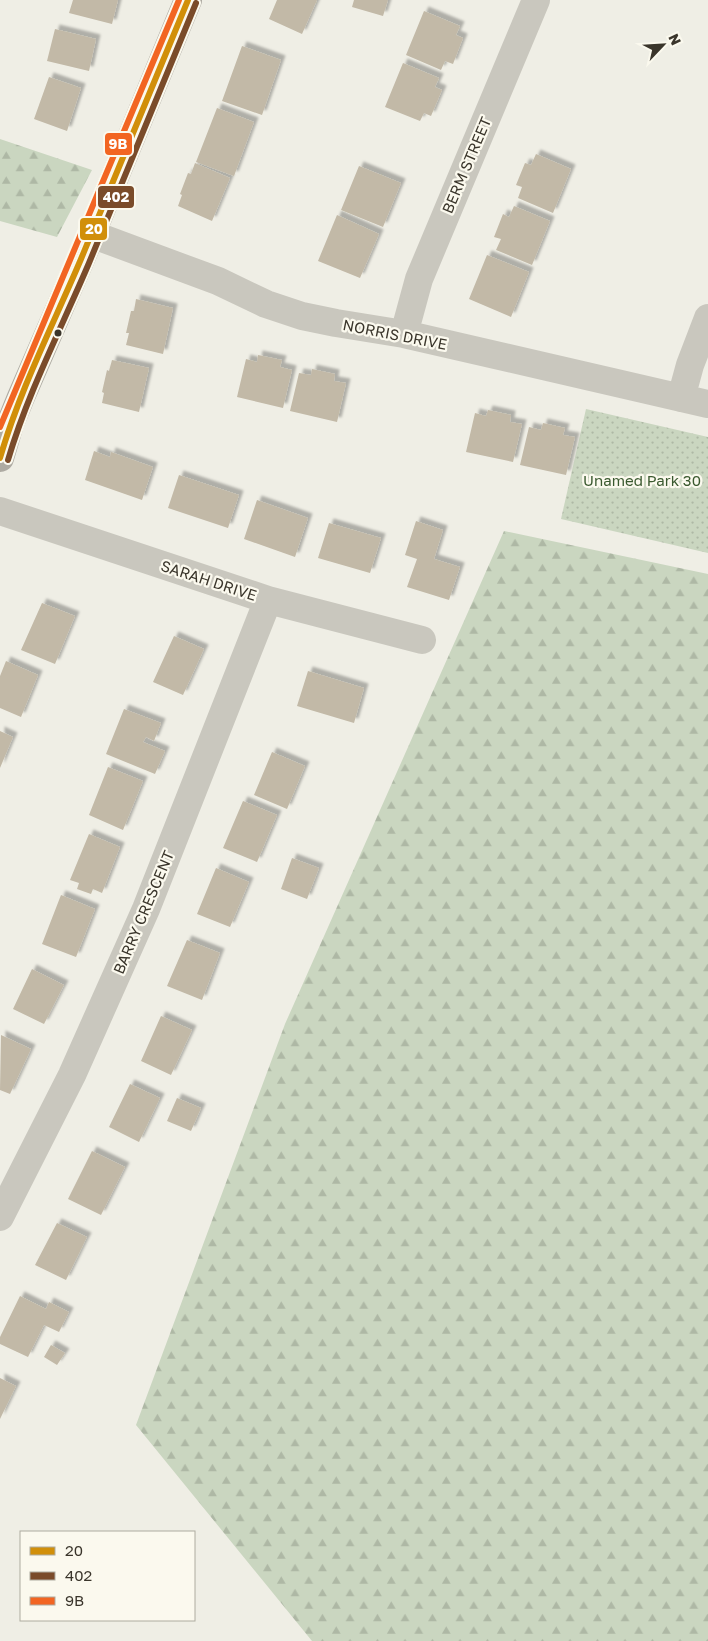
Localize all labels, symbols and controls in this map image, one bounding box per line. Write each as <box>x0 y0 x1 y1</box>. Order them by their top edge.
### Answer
north arrow <box>638 20 688 70</box>
text: N <box>665 31 685 48</box>
street label: BERM STREET <box>438 114 494 216</box>
line badge: 9B <box>104 132 133 156</box>
text: 9B <box>109 135 128 152</box>
line badge: 402 <box>97 185 135 209</box>
text: 402 <box>103 188 130 205</box>
line badge: 20 <box>79 217 108 241</box>
text: 20 <box>85 220 103 237</box>
street label: NORRIS DRIVE <box>341 315 449 353</box>
unlabelled marker <box>53 328 63 338</box>
park label: Unamed Park 30 <box>583 471 701 489</box>
street label: SARAH DRIVE <box>159 556 259 604</box>
street label: BARRY CRESCENT <box>109 848 177 976</box>
legend <box>20 1531 195 1621</box>
text: 20 <box>65 1541 83 1559</box>
text: 402 <box>65 1566 92 1584</box>
text: 9B <box>65 1591 84 1609</box>

